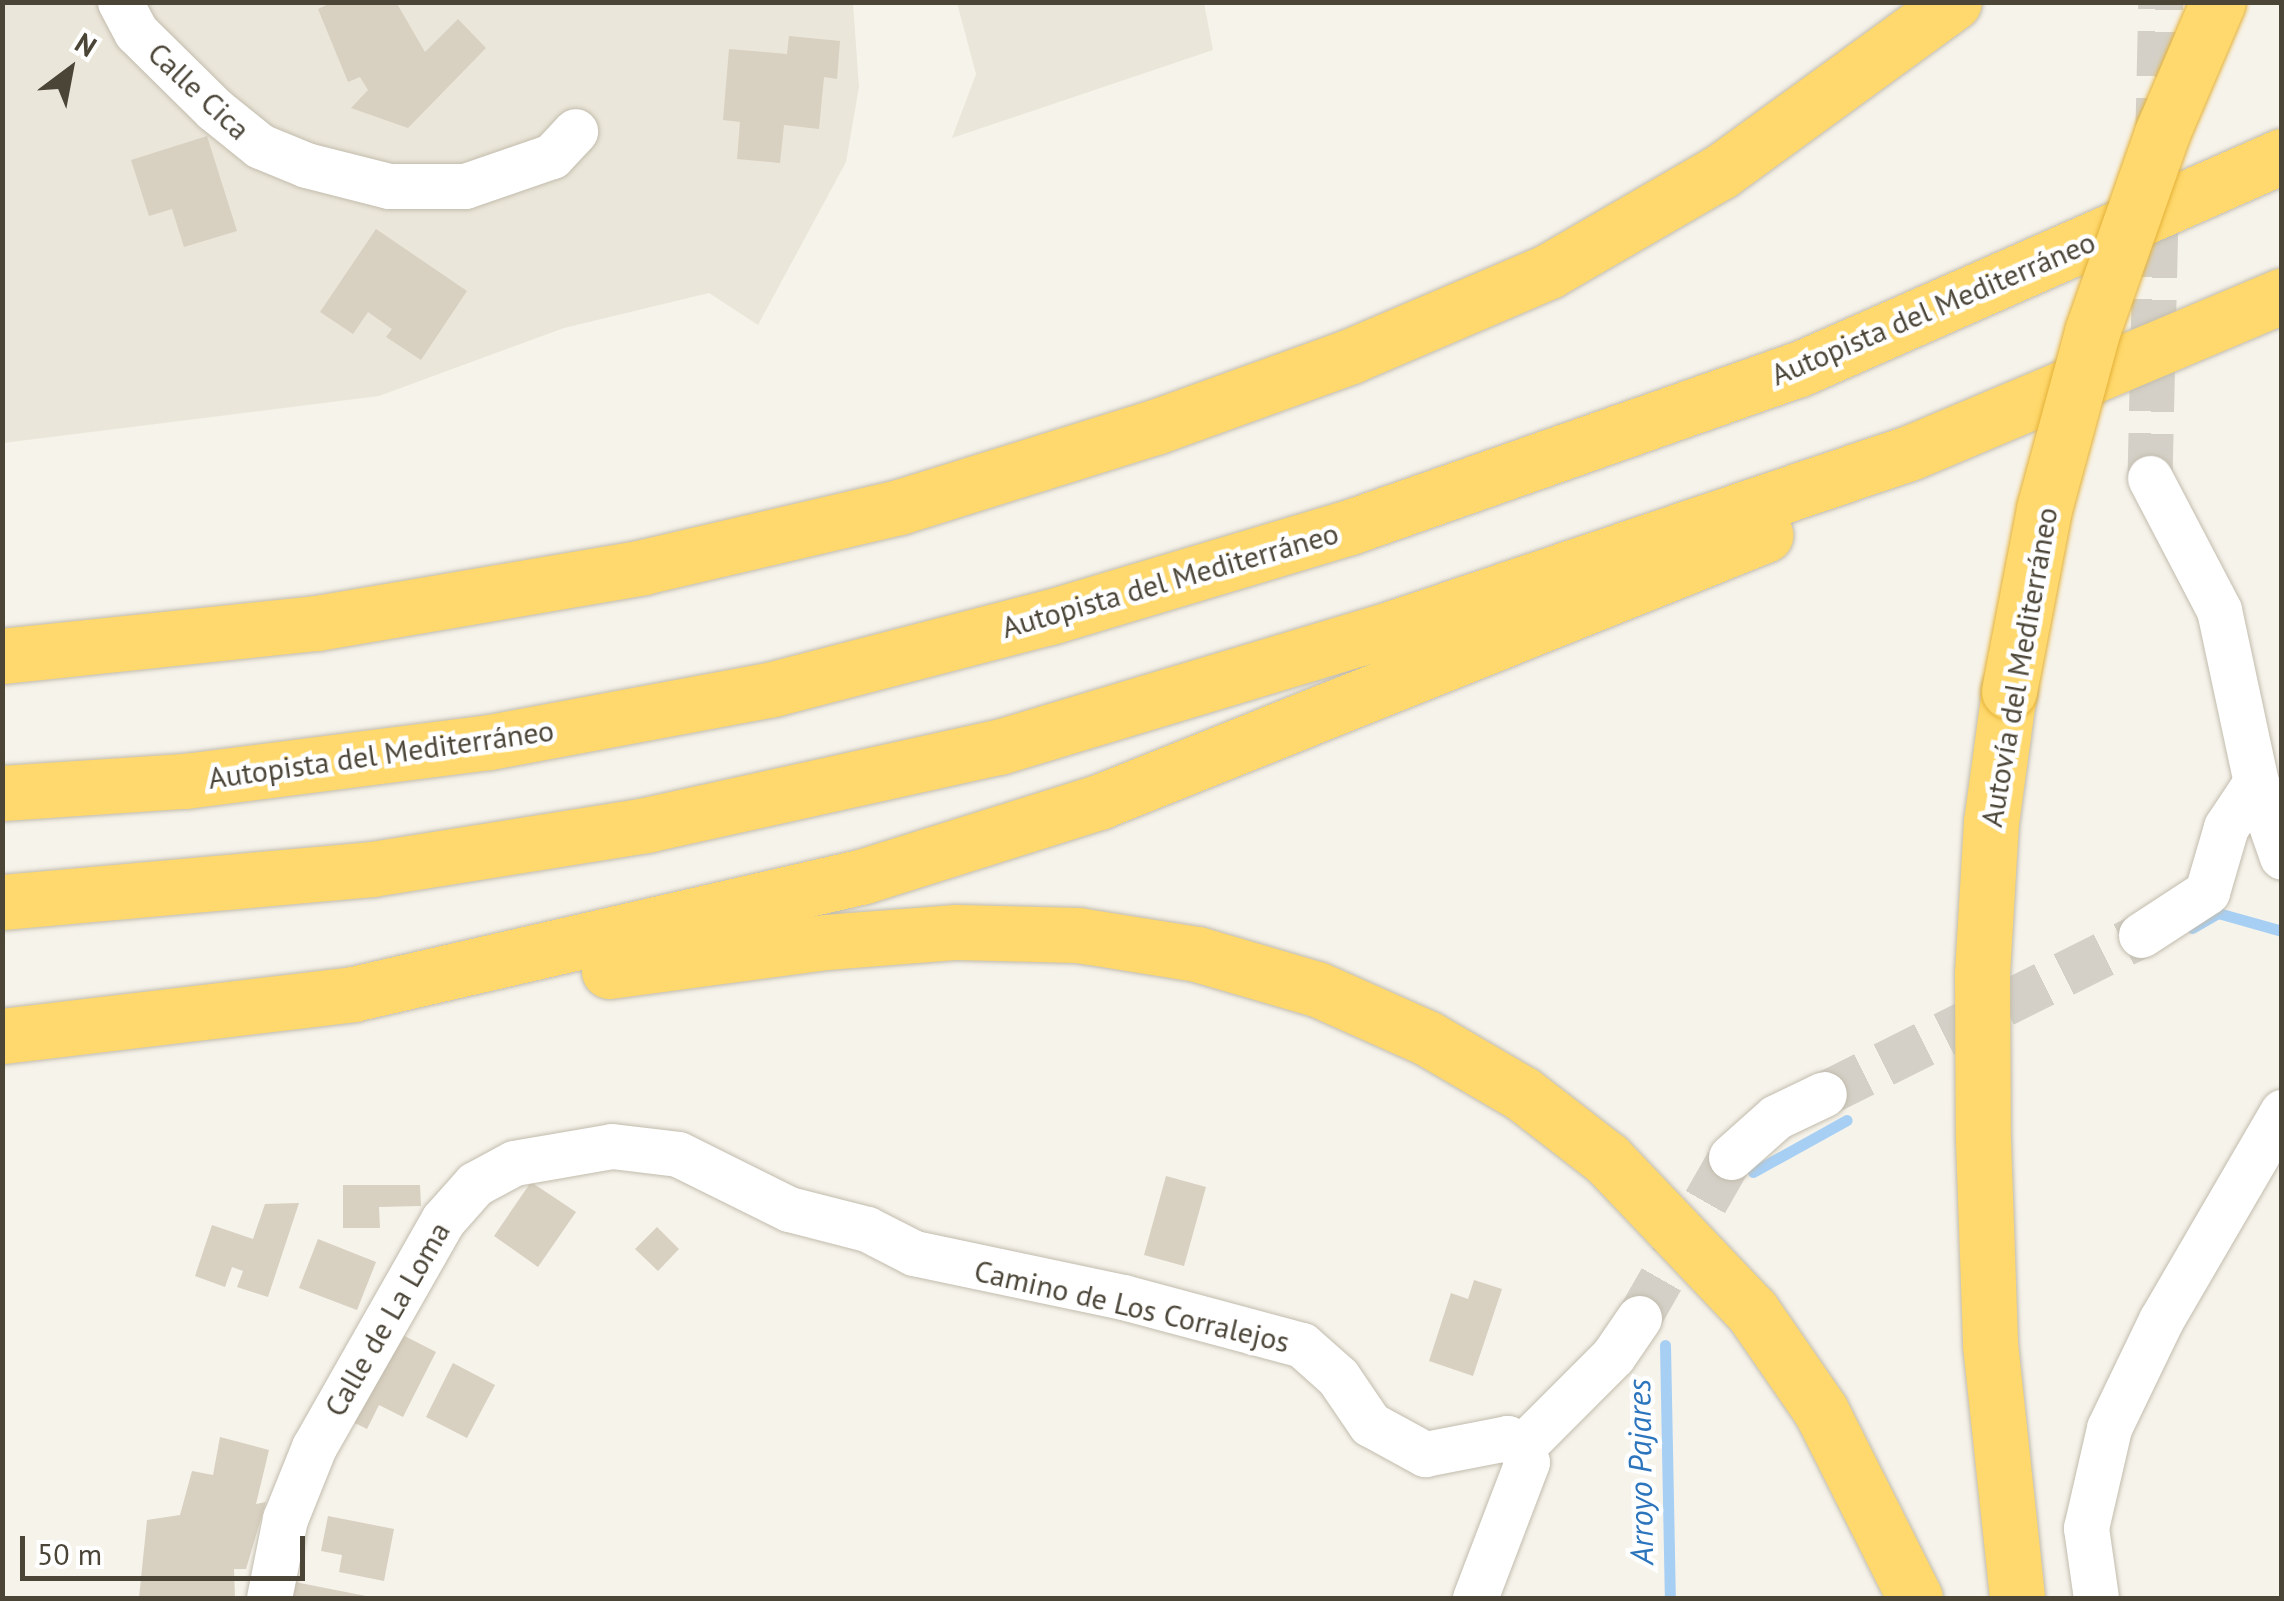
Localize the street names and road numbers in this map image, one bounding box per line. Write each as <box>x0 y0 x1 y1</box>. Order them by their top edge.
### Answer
street label: Calle Cica <box>141 35 257 147</box>
street label: Autopista del Mediterráneo <box>1765 223 2101 393</box>
street label: Autovía del Mediterráneo <box>1973 504 2065 830</box>
street label: Autopista del Mediterráneo <box>997 515 1343 645</box>
street label: Autopista del Mediterráneo <box>206 712 556 796</box>
street label: Calle de La Loma <box>317 1215 457 1423</box>
street label: Camino de Los Corralejos <box>971 1252 1293 1360</box>

